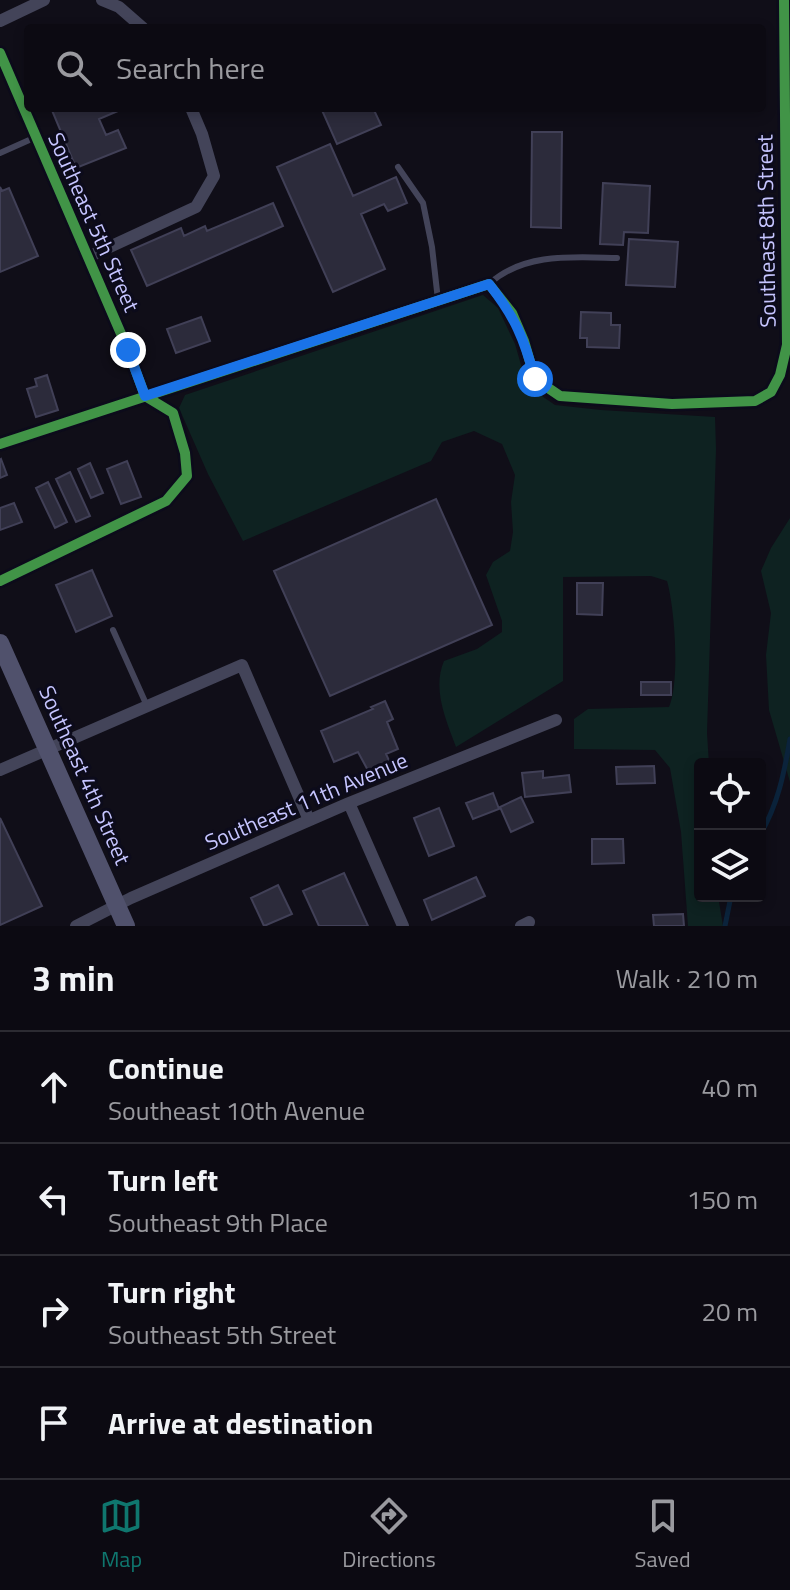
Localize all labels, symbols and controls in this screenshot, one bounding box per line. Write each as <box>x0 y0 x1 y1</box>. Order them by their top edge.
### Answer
search box <box>24 24 766 112</box>
text: Search here <box>116 45 265 91</box>
icon: search <box>52 46 96 90</box>
street label: Southeast 5th Street <box>39 127 149 317</box>
street label: Southeast 8th Street <box>747 134 785 328</box>
route end <box>110 332 146 368</box>
route start <box>517 361 553 397</box>
street label: Southeast 4th Street <box>30 680 140 870</box>
street label: Southeast 11th Avenue <box>199 743 413 859</box>
map controls <box>694 758 766 902</box>
button: locate <box>694 758 766 830</box>
button: layers <box>694 830 766 902</box>
text: 3 min <box>32 952 115 1004</box>
text: Walk · 210 m <box>616 959 758 998</box>
text: Continue <box>108 1045 224 1091</box>
icon: ahead <box>32 1065 76 1109</box>
text: 40 m <box>701 1068 758 1107</box>
text: Southeast 10th Avenue <box>108 1091 365 1130</box>
text: Turn left <box>108 1157 218 1203</box>
icon: left <box>32 1177 76 1221</box>
text: 150 m <box>687 1180 758 1219</box>
text: Southeast 9th Place <box>108 1203 328 1242</box>
text: Turn right <box>108 1269 236 1315</box>
icon: right <box>32 1289 76 1333</box>
text: 20 m <box>701 1292 758 1331</box>
text: Southeast 5th Street <box>108 1315 336 1354</box>
text: Arrive at destination <box>108 1400 373 1446</box>
icon: arrive <box>32 1401 76 1445</box>
tab: Map <box>99 1494 143 1576</box>
tab: Directions <box>342 1494 436 1576</box>
tab: Saved <box>635 1494 691 1576</box>

